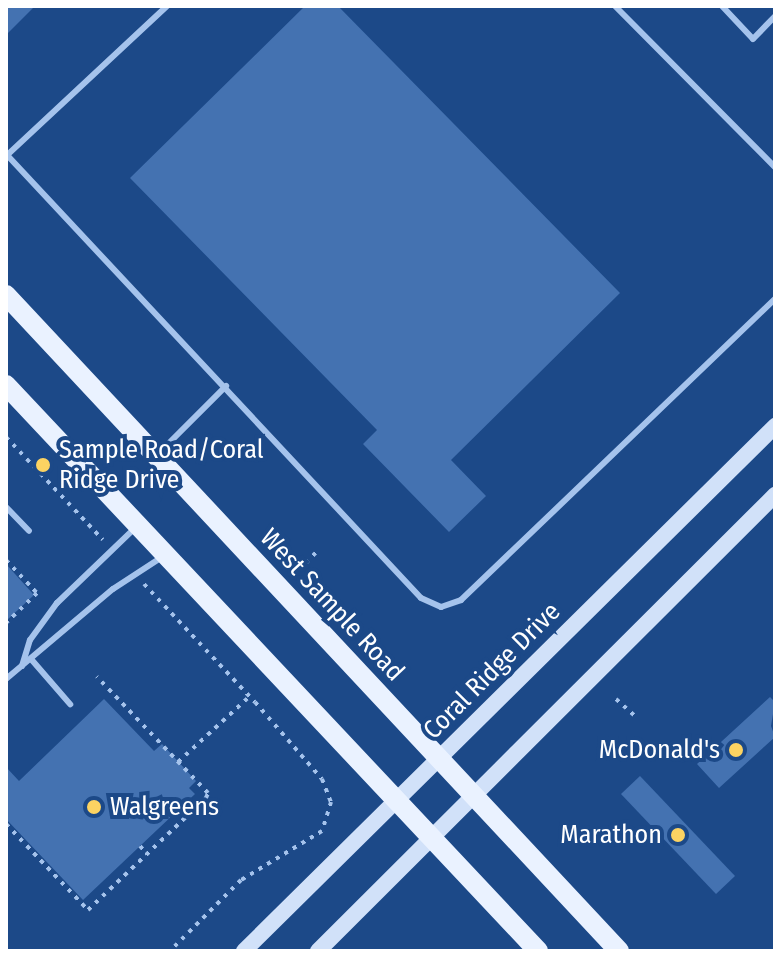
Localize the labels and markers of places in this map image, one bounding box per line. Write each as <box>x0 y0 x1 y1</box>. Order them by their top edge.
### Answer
place label: Sample Road/Coral Ridge Drive <box>59 434 264 496</box>
marker: Sample Road/Coral Ridge Drive <box>34 456 52 474</box>
place label: McDonald's <box>599 734 720 766</box>
marker: McDonald's <box>727 741 745 759</box>
place label: Walgreens <box>110 791 219 823</box>
marker: Walgreens <box>85 798 103 816</box>
place label: Marathon <box>560 819 662 851</box>
marker: Marathon <box>669 826 687 844</box>

